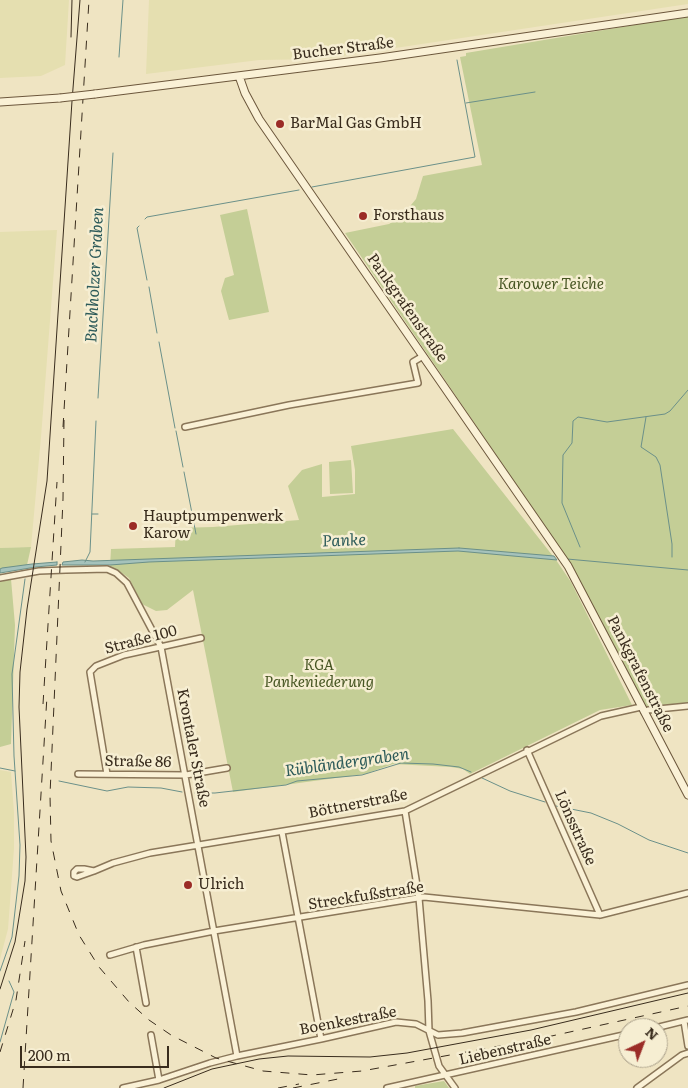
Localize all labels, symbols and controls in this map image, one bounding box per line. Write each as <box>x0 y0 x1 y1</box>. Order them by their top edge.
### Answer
street label: Bucher Straße <box>291 34 395 64</box>
place label: BarMal Gas GmbH <box>290 115 422 133</box>
marker: BarMal Gas GmbH <box>274 118 286 130</box>
water label: Buchholzer Graben <box>82 207 108 343</box>
place label: Forsthaus <box>373 207 444 225</box>
marker: Forsthaus <box>357 210 369 222</box>
street label: Pankgrafenstraße <box>363 250 451 366</box>
park label: Karower Teiche <box>498 276 604 294</box>
place label: Hauptpumpenwerk Karow <box>143 508 283 543</box>
marker: Hauptpumpenwerk Karow <box>127 520 139 532</box>
water label: Panke <box>322 531 366 551</box>
street label: Pankgrafenstraße <box>603 613 677 735</box>
street label: Straße 100 <box>103 622 179 658</box>
park label: KGA Pankeniederung <box>264 657 374 692</box>
street label: Krontaler Straße <box>173 687 213 809</box>
water label: Rübländergraben <box>284 745 410 781</box>
street label: Straße 86 <box>104 752 172 772</box>
street label: Böttnerstraße <box>307 786 409 822</box>
street label: Lönsstraße <box>550 788 600 868</box>
place label: Ulrich <box>198 876 244 894</box>
street label: Streckfußstraße <box>307 878 425 914</box>
marker: Ulrich <box>182 879 194 891</box>
street label: Boenkestraße <box>298 1003 398 1039</box>
north arrow <box>618 1018 668 1068</box>
text: N <box>641 1021 664 1044</box>
street label: Liebenstraße <box>457 1031 553 1069</box>
scale bar <box>22 1036 171 1068</box>
text: 200 m <box>28 1043 71 1066</box>

